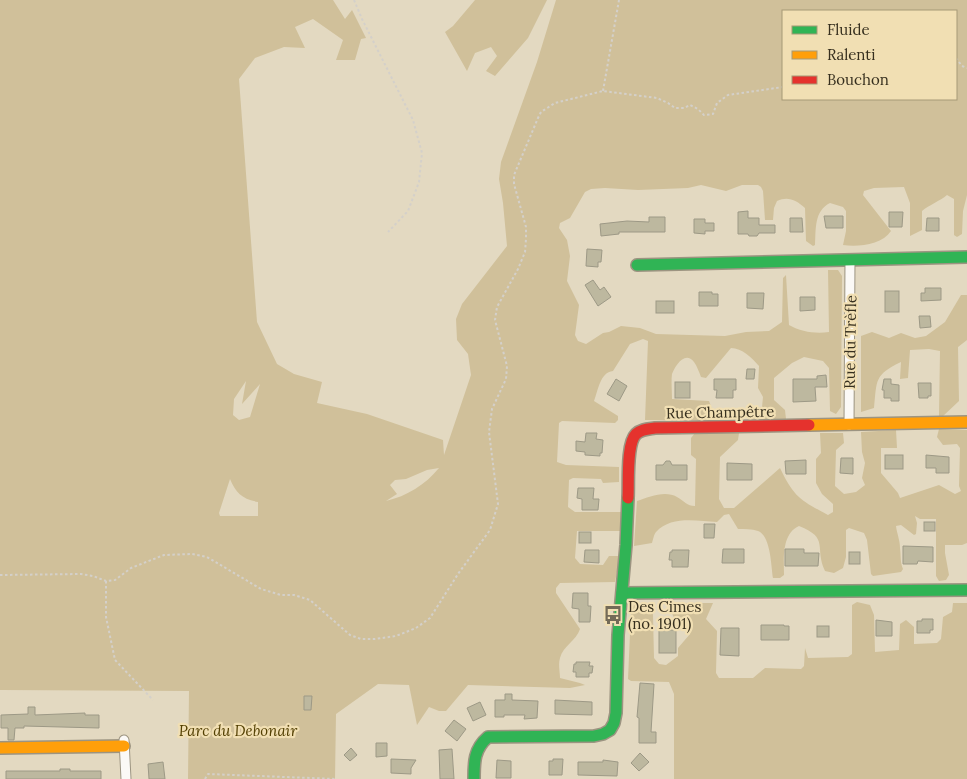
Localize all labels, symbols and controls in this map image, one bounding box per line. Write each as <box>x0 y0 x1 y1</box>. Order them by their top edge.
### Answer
legend <box>782 10 957 100</box>
text: Fluide <box>827 20 870 39</box>
text: Ralenti <box>827 45 875 64</box>
text: Bouchon <box>827 70 889 89</box>
street label: Rue du Trèfle <box>840 295 860 389</box>
street label: Rue Champêtre <box>666 402 774 422</box>
place label: Des Cimes (no. 1901) <box>628 597 701 634</box>
bus stop icon: Des Cimes (no. 1901) <box>602 604 624 626</box>
park label: Parc du Debonair <box>179 721 297 740</box>

